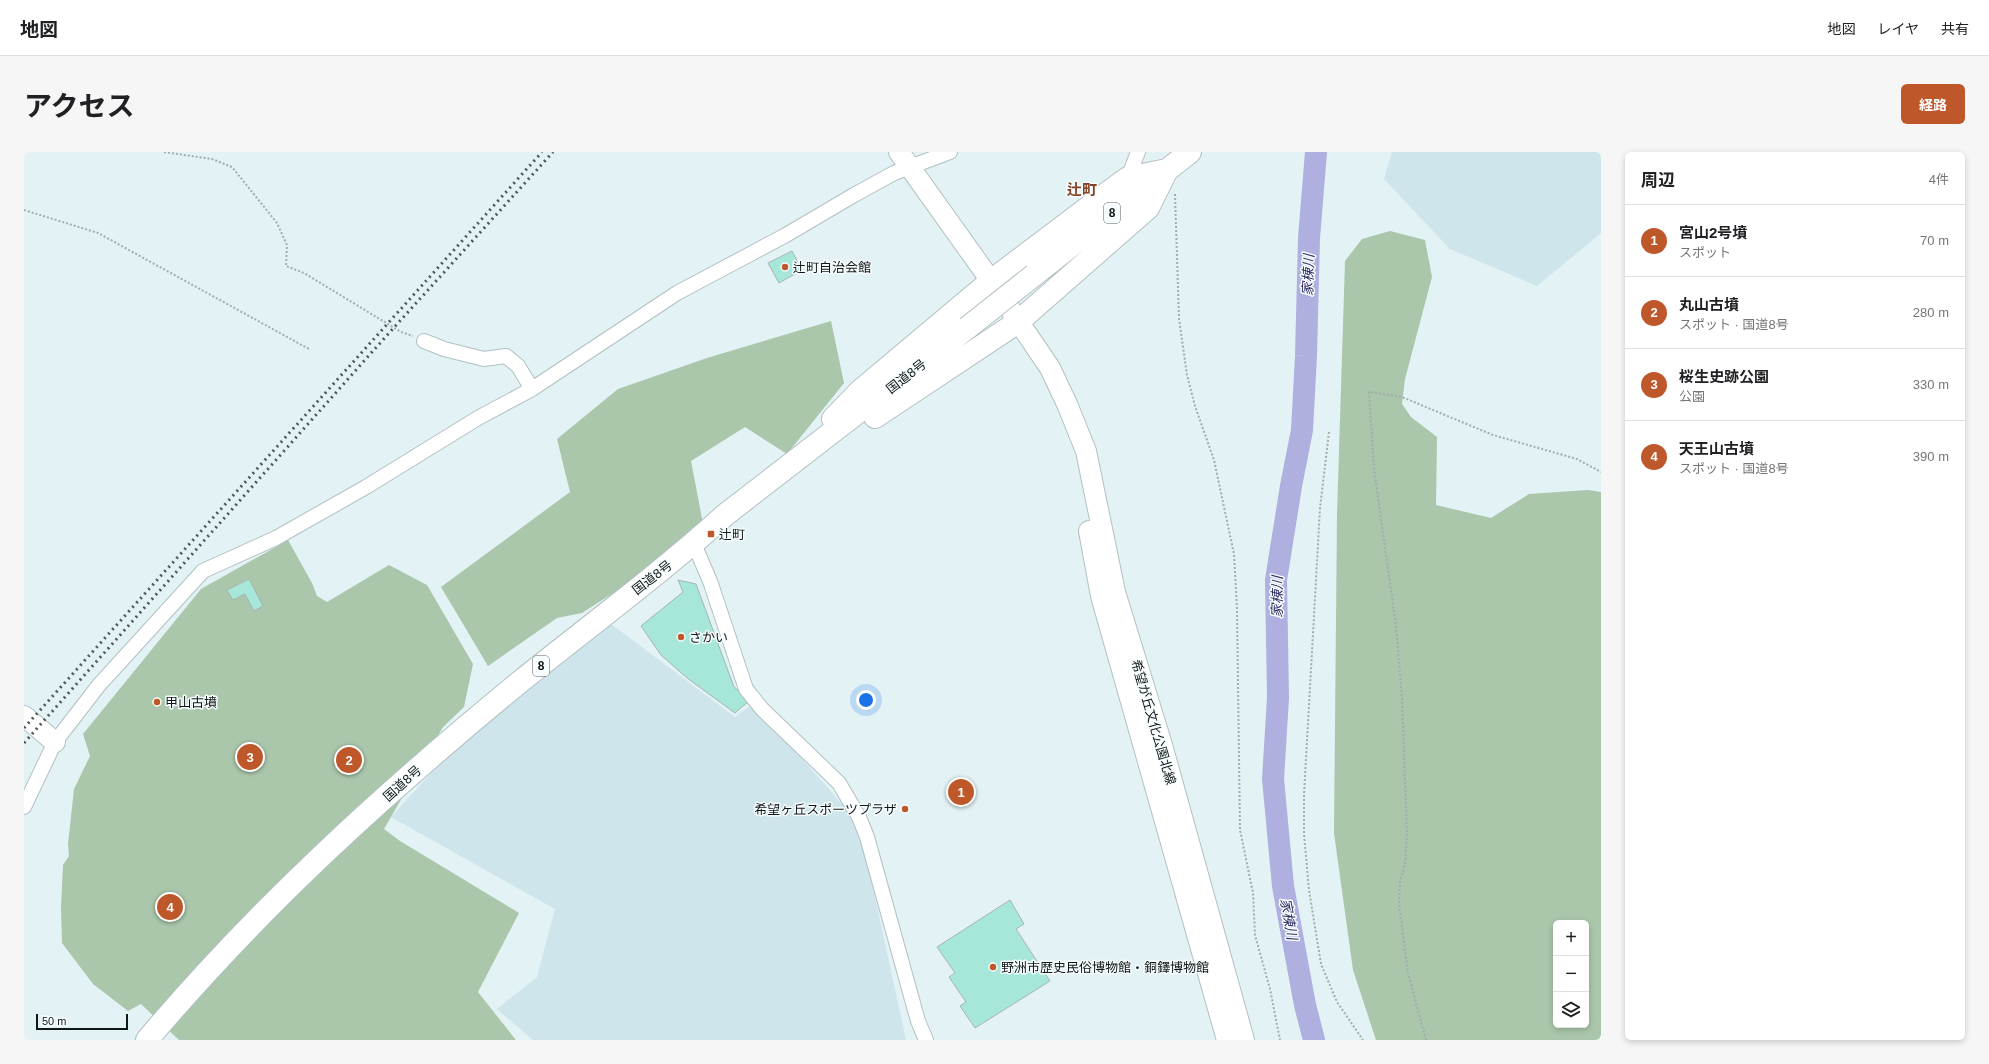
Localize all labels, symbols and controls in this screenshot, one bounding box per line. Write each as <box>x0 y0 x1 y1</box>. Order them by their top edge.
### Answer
text: 地図 <box>20 19 58 40</box>
text: 地図 <box>1827 21 1855 37</box>
text: レイヤ <box>1877 21 1919 37</box>
text: 共有 <box>1941 21 1969 37</box>
button: 経路 <box>1901 84 1965 124</box>
text: アクセス <box>24 91 135 122</box>
text: 周辺 <box>1641 171 1675 190</box>
text: 4件 <box>1929 172 1949 187</box>
district label: 辻町 <box>1067 181 1097 198</box>
road number: 8 <box>1104 203 1120 223</box>
text: 宮山2号墳 <box>1679 224 1747 241</box>
text: 1 <box>1650 233 1658 248</box>
text: 70 m <box>1920 233 1949 248</box>
text: スポット <box>1679 245 1731 260</box>
water label: 家棟川 <box>1299 252 1317 296</box>
place label: 辻町自治会館 <box>793 260 871 275</box>
marker: 辻町自治会館 <box>780 262 790 272</box>
text: 丸山古墳 <box>1679 296 1739 313</box>
text: 2 <box>1650 305 1658 320</box>
text: 280 m <box>1913 305 1949 320</box>
text: スポット · 国道8号 <box>1679 317 1789 332</box>
street label: 国道8号 <box>883 356 929 397</box>
text: 桜生史跡公園 <box>1679 368 1769 385</box>
text: 3 <box>1650 377 1658 392</box>
text: 330 m <box>1913 377 1949 392</box>
text: 公園 <box>1679 389 1705 404</box>
text: 天王山古墳 <box>1679 440 1754 457</box>
text: 4 <box>1650 449 1658 464</box>
text: 390 m <box>1913 449 1949 464</box>
text: スポット · 国道8号 <box>1679 461 1789 476</box>
place label: 辻町 <box>719 527 745 542</box>
marker: 辻町 <box>706 529 716 539</box>
street label: 国道8号 <box>629 557 675 598</box>
water label: 家棟川 <box>1269 574 1285 618</box>
place label: さかい <box>689 630 728 645</box>
marker: さかい <box>676 632 686 642</box>
road number: 8 <box>533 656 549 676</box>
street label: 希望が丘文化公園北線 <box>1128 658 1179 787</box>
your location <box>856 690 876 710</box>
place label: 甲山古墳 <box>165 695 217 710</box>
marker: 甲山古墳 <box>152 697 162 707</box>
pin: 3 <box>237 742 263 772</box>
pin: 2 <box>336 745 362 775</box>
street label: 国道8号 <box>380 762 425 804</box>
pin: 1 <box>948 777 974 807</box>
place label: 希望ヶ丘スポーツプラザ <box>754 802 897 817</box>
marker: 希望ヶ丘スポーツプラザ <box>900 804 910 814</box>
pin: 4 <box>157 892 183 922</box>
water label: 家棟川 <box>1277 897 1301 943</box>
map controls <box>1553 920 1589 1028</box>
button: + <box>1553 920 1589 956</box>
button: − <box>1553 956 1589 992</box>
place label: 野洲市歴史民俗博物館・銅鐸博物館 <box>1001 960 1209 975</box>
marker: 野洲市歴史民俗博物館・銅鐸博物館 <box>988 962 998 972</box>
button: layers <box>1553 992 1589 1028</box>
scale bar <box>36 1012 128 1031</box>
text: 50 m <box>42 1015 66 1027</box>

